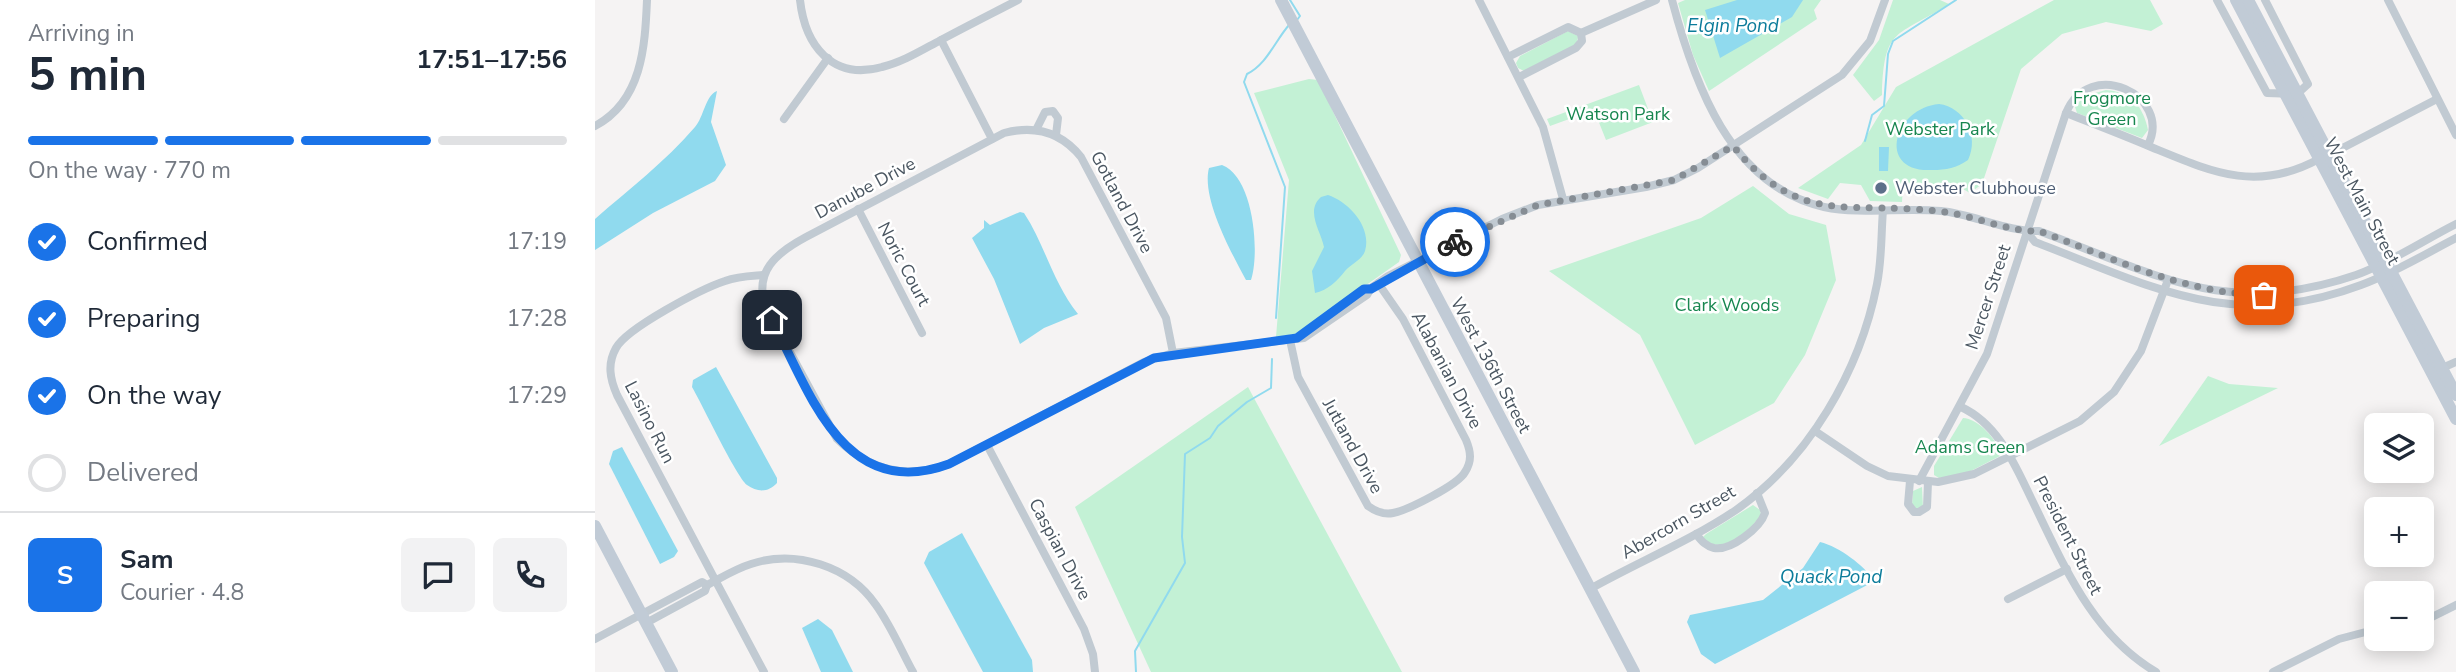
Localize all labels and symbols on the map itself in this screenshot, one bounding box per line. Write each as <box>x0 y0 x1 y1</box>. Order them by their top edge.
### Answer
water label: Elgin Pond <box>1687 13 1780 39</box>
park label: Frogmore Green <box>2073 86 2151 131</box>
park label: Watson Park <box>1566 102 1671 126</box>
park label: Webster Park <box>1885 117 1996 141</box>
street label: West Main Street <box>2318 133 2406 269</box>
street label: Gotland Drive <box>1085 147 1159 257</box>
street label: Danube Drive <box>811 151 919 225</box>
place label: Webster Clubhouse <box>1895 176 2056 200</box>
marker: Webster Clubhouse <box>1873 180 1889 196</box>
courier <box>1420 207 1490 277</box>
street label: Noric Court <box>872 218 936 311</box>
street label: Mercer Street <box>1960 241 2016 353</box>
pin <box>2234 265 2294 325</box>
pin <box>742 290 802 350</box>
street label: West 136th Street <box>1445 293 1537 438</box>
park label: Clark Woods <box>1675 293 1779 317</box>
street label: Alabanian Drive <box>1406 307 1488 433</box>
street label: Lasino Run <box>619 377 681 467</box>
street label: Jutland Drive <box>1317 393 1389 498</box>
park label: Adams Green <box>1915 435 2025 459</box>
street label: President Street <box>2028 472 2109 599</box>
street label: Abercorn Street <box>1617 479 1740 564</box>
street label: Caspian Drive <box>1023 494 1097 604</box>
water label: Quack Pond <box>1780 564 1883 590</box>

